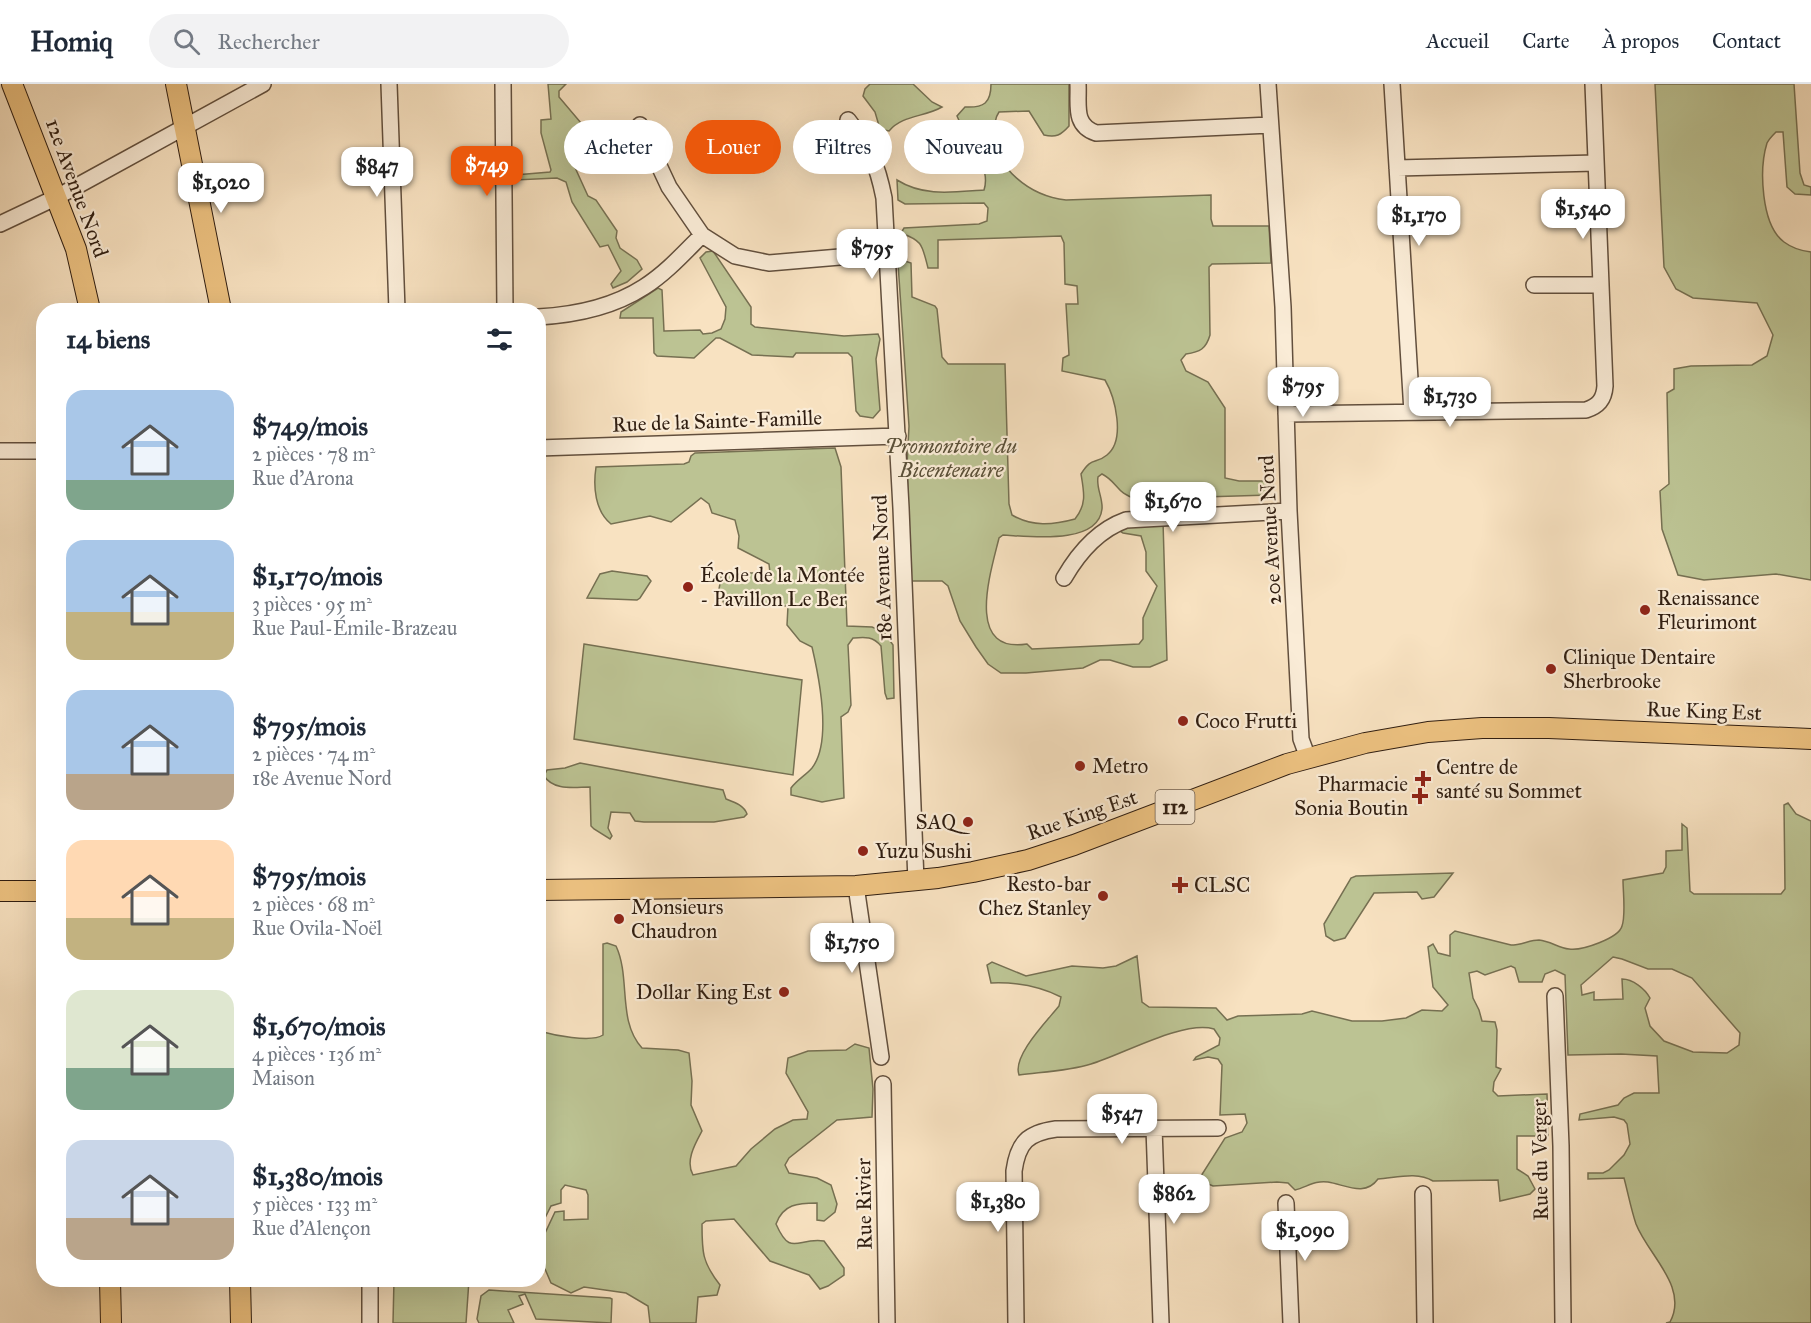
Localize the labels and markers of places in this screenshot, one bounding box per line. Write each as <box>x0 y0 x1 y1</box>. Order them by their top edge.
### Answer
pin: $749 <box>451 146 523 197</box>
pin: $847 <box>341 147 413 198</box>
pin: $1,020 <box>172 163 270 214</box>
pin: $1,540 <box>1534 189 1632 240</box>
pin: $1,170 <box>1370 196 1468 247</box>
pin: $795 <box>836 229 908 280</box>
pin: $795 <box>1267 367 1339 418</box>
pin: $1,730 <box>1401 377 1499 428</box>
pin: $1,670 <box>1124 482 1222 533</box>
place label: École de la Montée - Pavillon Le Ber <box>700 561 865 612</box>
marker: École de la Montée - Pavillon Le Ber <box>681 580 695 594</box>
place label: Renaissance Fleurimont <box>1657 585 1760 635</box>
marker: Renaissance Fleurimont <box>1638 603 1652 617</box>
place label: Clinique Dentaire Sherbrooke <box>1563 644 1716 694</box>
marker: Clinique Dentaire Sherbrooke <box>1544 662 1558 676</box>
place label: Coco Frutti <box>1195 708 1297 734</box>
marker: Coco Frutti <box>1176 714 1190 728</box>
place label: Metro <box>1092 753 1148 779</box>
place label: Centre de santé su Sommet <box>1436 754 1583 804</box>
marker: Metro <box>1073 759 1087 773</box>
marker: Centre de santé su Sommet <box>1414 770 1432 788</box>
place label: Pharmacie Sonia Boutin <box>1294 771 1408 821</box>
marker: Pharmacie Sonia Boutin <box>1413 789 1427 803</box>
place label: SAQ <box>915 809 971 835</box>
marker: SAQ <box>961 815 975 829</box>
place label: Yuzu Sushi <box>875 838 972 864</box>
marker: Yuzu Sushi <box>856 844 870 858</box>
place label: Resto-bar Chez Stanley <box>978 871 1092 921</box>
place label: CLSC <box>1194 872 1250 898</box>
marker: CLSC <box>1171 876 1189 894</box>
marker: Resto-bar Chez Stanley <box>1096 889 1110 903</box>
place label: Monsieurs Chaudron <box>631 894 723 944</box>
marker: Monsieurs Chaudron <box>612 912 626 926</box>
pin: $1,750 <box>803 923 901 974</box>
place label: Dollar King Est <box>636 979 773 1005</box>
marker: Dollar King Est <box>777 985 791 999</box>
pin: $547 <box>1086 1094 1158 1145</box>
pin: $862 <box>1138 1174 1210 1225</box>
pin: $1,380 <box>949 1182 1047 1233</box>
pin: $1,090 <box>1256 1211 1354 1262</box>

